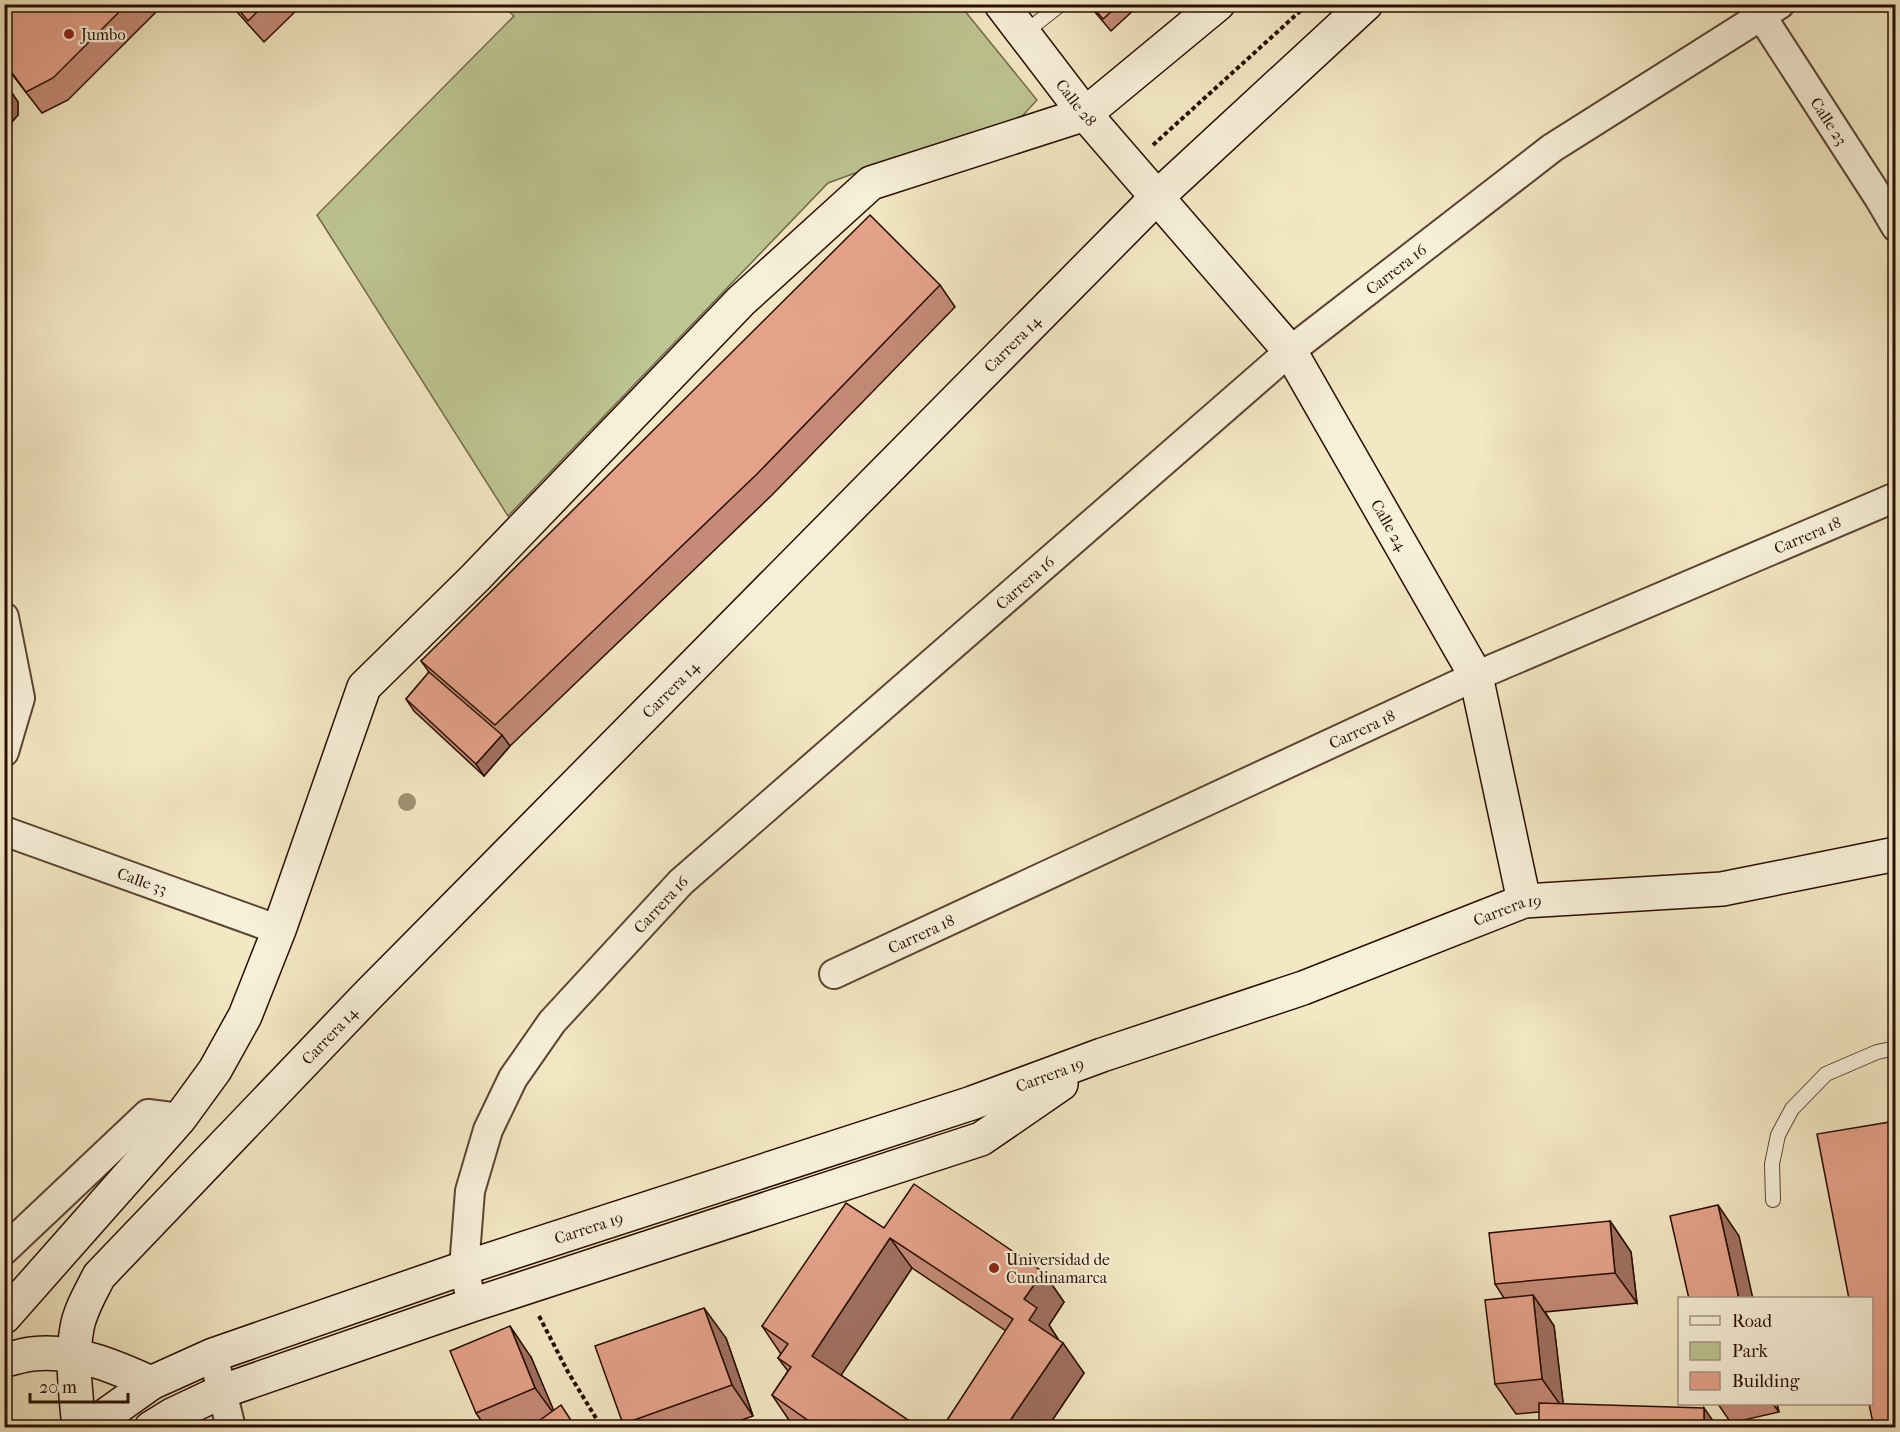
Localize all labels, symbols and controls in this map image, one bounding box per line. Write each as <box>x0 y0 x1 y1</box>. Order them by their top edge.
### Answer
place label: Jumbo <box>79 25 126 44</box>
marker: Jumbo <box>62 27 76 41</box>
street label: Calle 28 <box>1052 75 1101 130</box>
street label: Calle 23 <box>1807 94 1852 149</box>
street label: Carrera 16 <box>1362 239 1430 298</box>
street label: Carrera 14 <box>980 311 1045 376</box>
street label: Calle 24 <box>1367 496 1412 554</box>
street label: Carrera 18 <box>1771 512 1844 557</box>
street label: Carrera 16 <box>991 551 1058 613</box>
street label: Carrera 14 <box>638 656 703 722</box>
street label: Carrera 18 <box>1326 705 1398 753</box>
street label: Calle 33 <box>115 863 170 898</box>
street label: Carrera 16 <box>629 871 692 937</box>
street label: Carrera 19 <box>1470 890 1542 930</box>
street label: Carrera 18 <box>885 910 957 957</box>
street label: Carrera 14 <box>297 1002 362 1068</box>
street label: Carrera 19 <box>1013 1053 1086 1096</box>
street label: Carrera 19 <box>552 1207 625 1248</box>
place label: Universidad de Cundinamarca <box>1006 1250 1110 1287</box>
marker: Universidad de Cundinamarca <box>987 1261 1001 1275</box>
legend <box>1678 1297 1873 1405</box>
text: Road <box>1732 1311 1772 1332</box>
text: Park <box>1732 1341 1769 1362</box>
scale bar <box>30 1366 128 1404</box>
text: Building <box>1732 1371 1800 1392</box>
text: 20 m <box>39 1377 77 1398</box>

